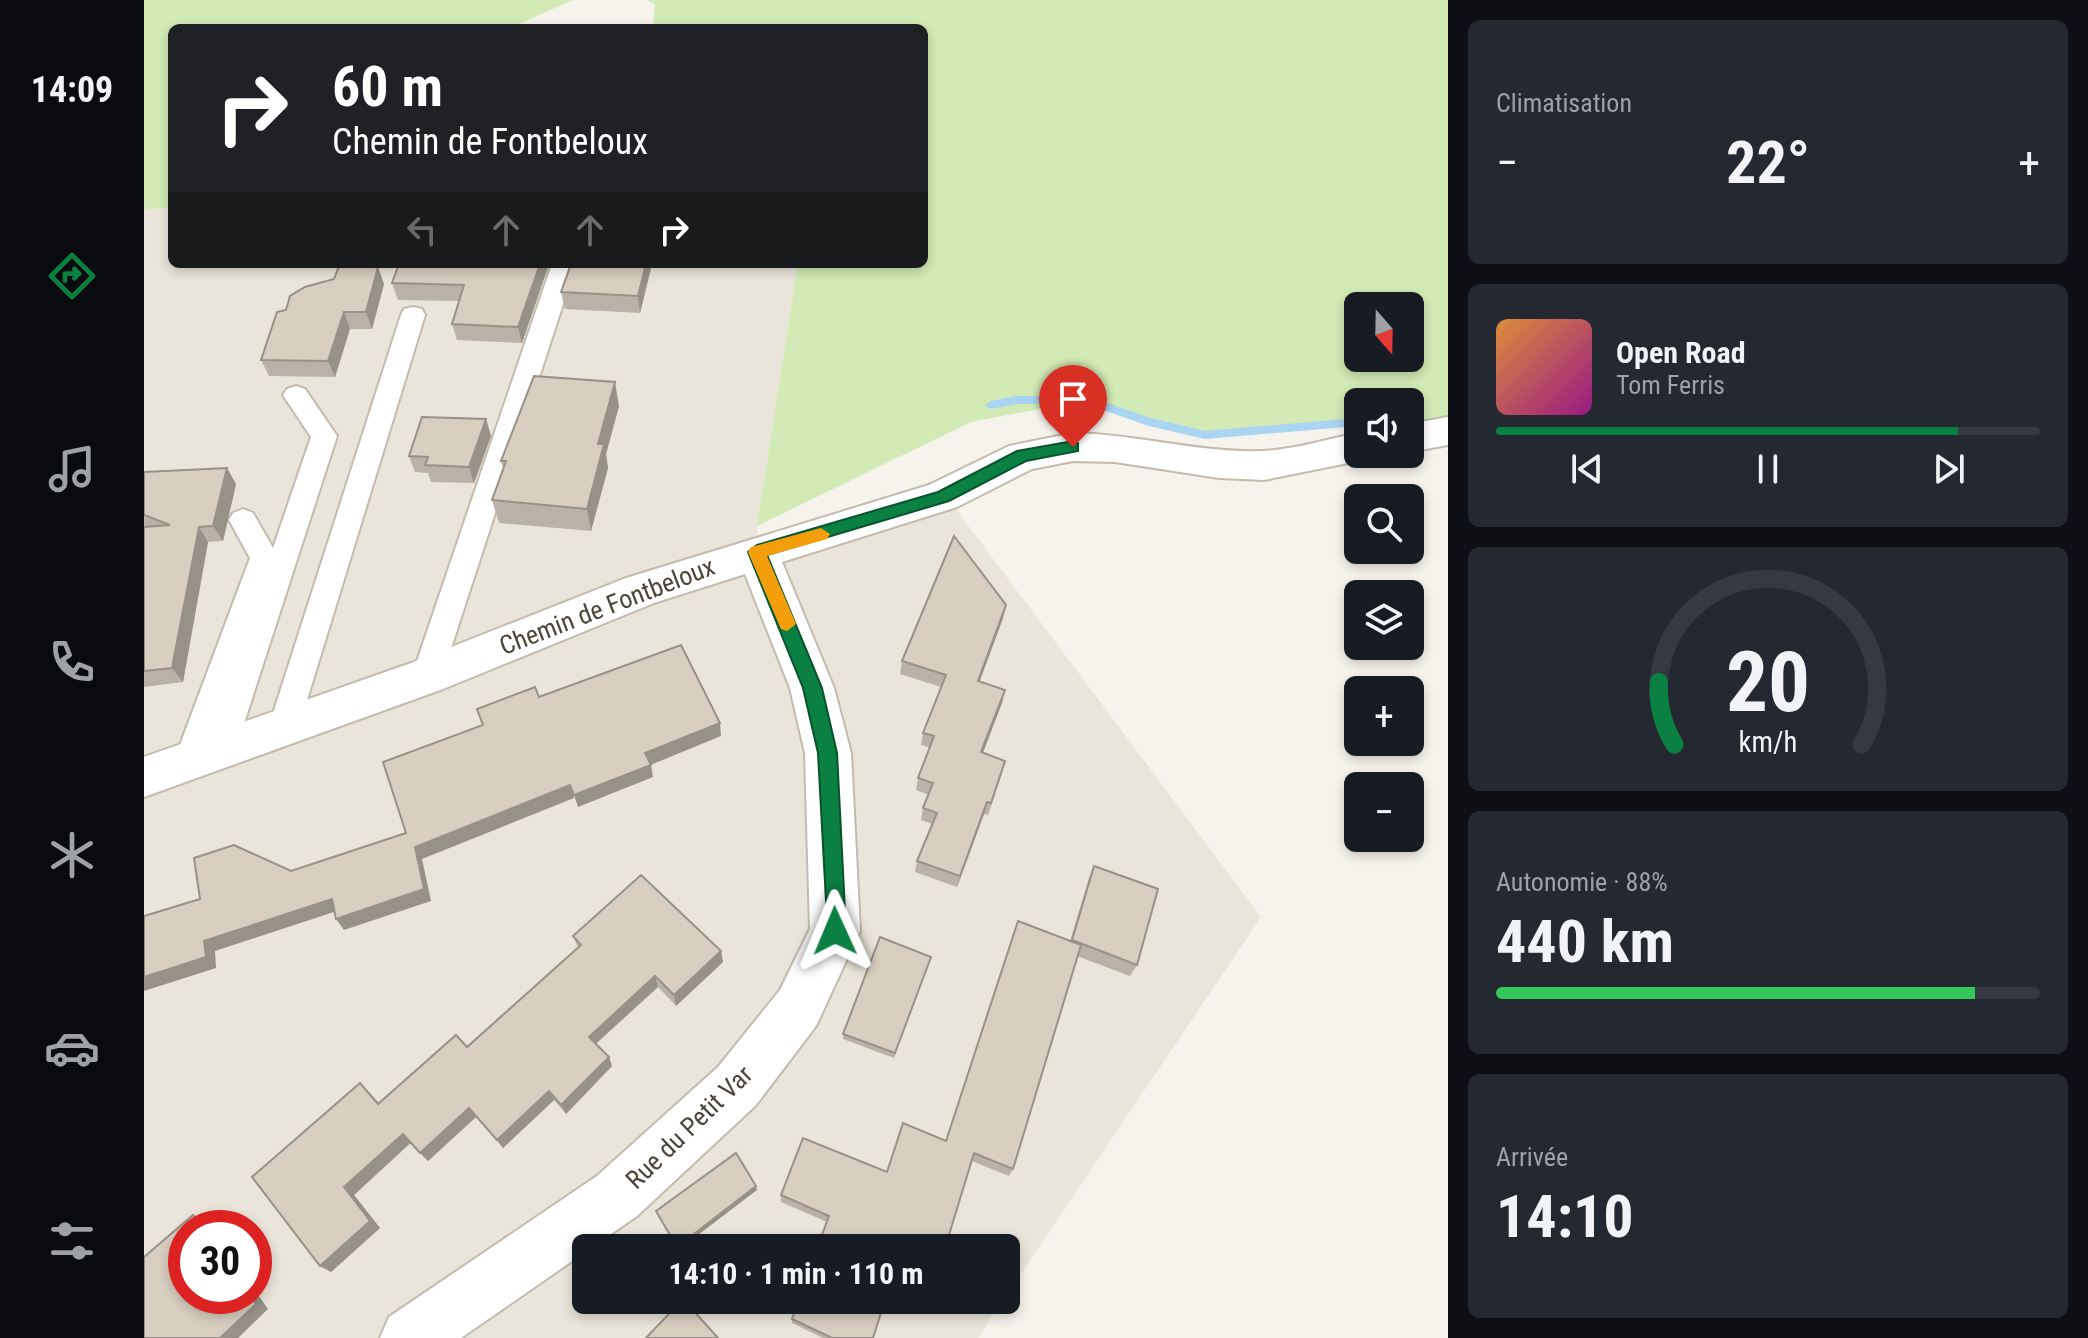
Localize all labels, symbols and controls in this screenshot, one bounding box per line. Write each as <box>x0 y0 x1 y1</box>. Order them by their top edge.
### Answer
text: 60 m <box>332 54 443 120</box>
icon: right <box>200 56 304 160</box>
text: 14:09 <box>31 69 113 111</box>
text: Climatisation <box>1496 88 1632 118</box>
text: Chemin de Fontbeloux <box>332 121 648 163</box>
text: 22° <box>1726 127 1810 198</box>
text: − <box>1496 137 1518 189</box>
text: + <box>2018 137 2040 189</box>
icon: left <box>400 208 444 252</box>
icon: ahead <box>484 208 528 252</box>
icon: ahead <box>568 208 612 252</box>
icon: right <box>652 208 696 252</box>
icon: directions <box>44 248 100 304</box>
north arrow <box>1344 292 1424 372</box>
map controls <box>1344 292 1424 852</box>
text: Open Road <box>1616 335 1746 370</box>
pin <box>1039 365 1107 447</box>
text: Tom Ferris <box>1616 370 1725 400</box>
icon: arrive <box>1051 377 1095 421</box>
button: sound <box>1344 388 1424 468</box>
icon: music <box>44 441 100 497</box>
icon: previous <box>1565 447 1609 491</box>
icon: pause <box>1746 447 1790 491</box>
icon: next <box>1927 447 1971 491</box>
button: search <box>1344 484 1424 564</box>
street label: Chemin de Fontbeloux <box>495 551 719 661</box>
button: layers <box>1344 580 1424 660</box>
icon: phone <box>44 634 100 690</box>
text: 20 <box>1726 634 1810 731</box>
button: + <box>1344 676 1424 756</box>
text: km/h <box>1739 725 1797 759</box>
button: − <box>1344 772 1424 852</box>
icon: climate <box>44 827 100 883</box>
text: Autonomie · 88% <box>1496 867 1668 897</box>
position arrow <box>793 889 877 973</box>
text: 440 km <box>1496 906 1674 977</box>
icon: car <box>44 1020 100 1076</box>
street label: Rue du Petit Var <box>620 1059 758 1195</box>
text: Arrivée <box>1496 1142 1568 1172</box>
text: 14:10 <box>1496 1181 1634 1252</box>
speed limit sign: 30 <box>168 1210 272 1314</box>
icon: filters <box>44 1213 100 1269</box>
text: 14:10 · 1 min · 110 m <box>669 1256 923 1291</box>

